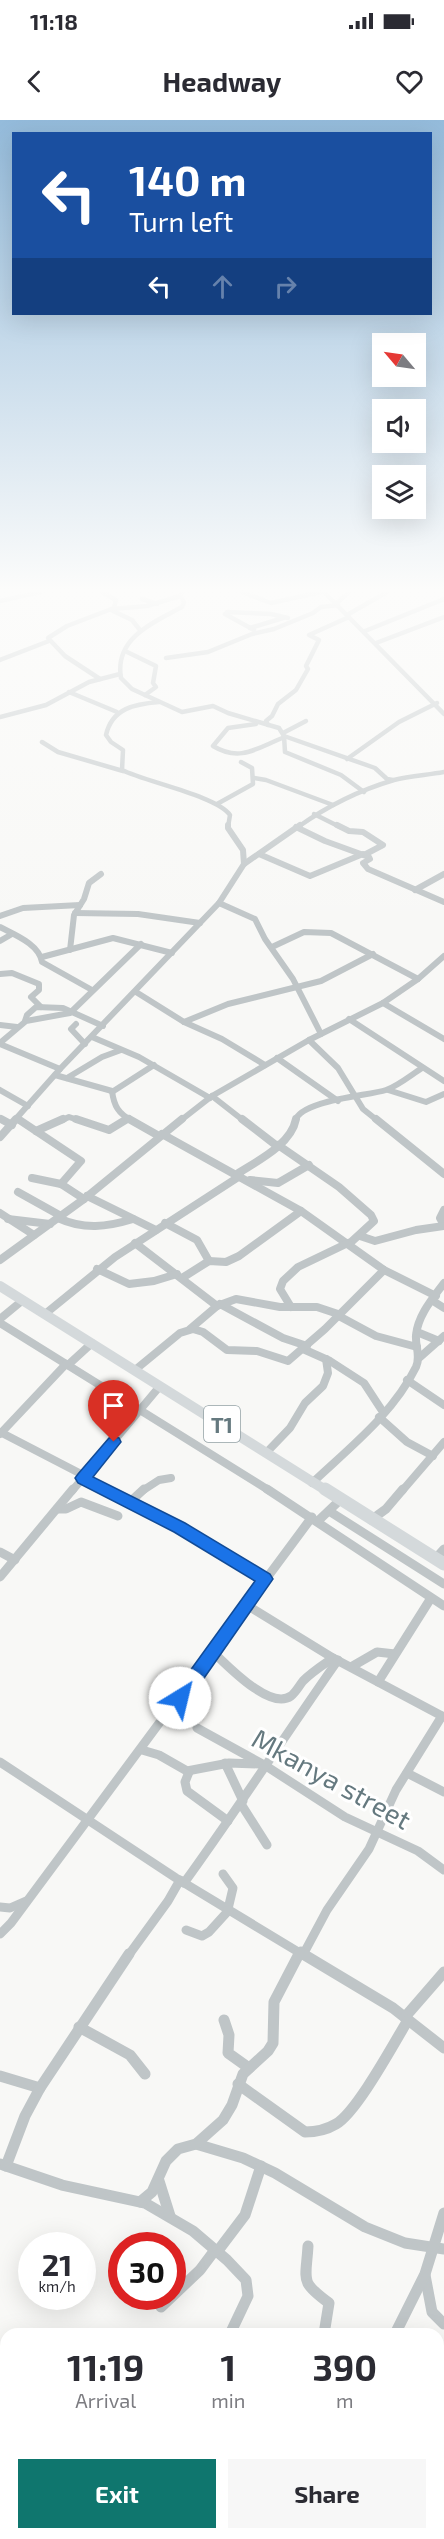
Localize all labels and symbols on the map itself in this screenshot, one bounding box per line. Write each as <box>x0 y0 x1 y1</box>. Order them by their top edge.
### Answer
north arrow <box>372 333 426 387</box>
pin <box>88 1380 139 1442</box>
road number: T1 <box>204 1406 240 1442</box>
position arrow <box>148 1666 212 1730</box>
street label: Mkanya street <box>246 1721 417 1836</box>
speed limit sign: 30 <box>108 2232 186 2310</box>

